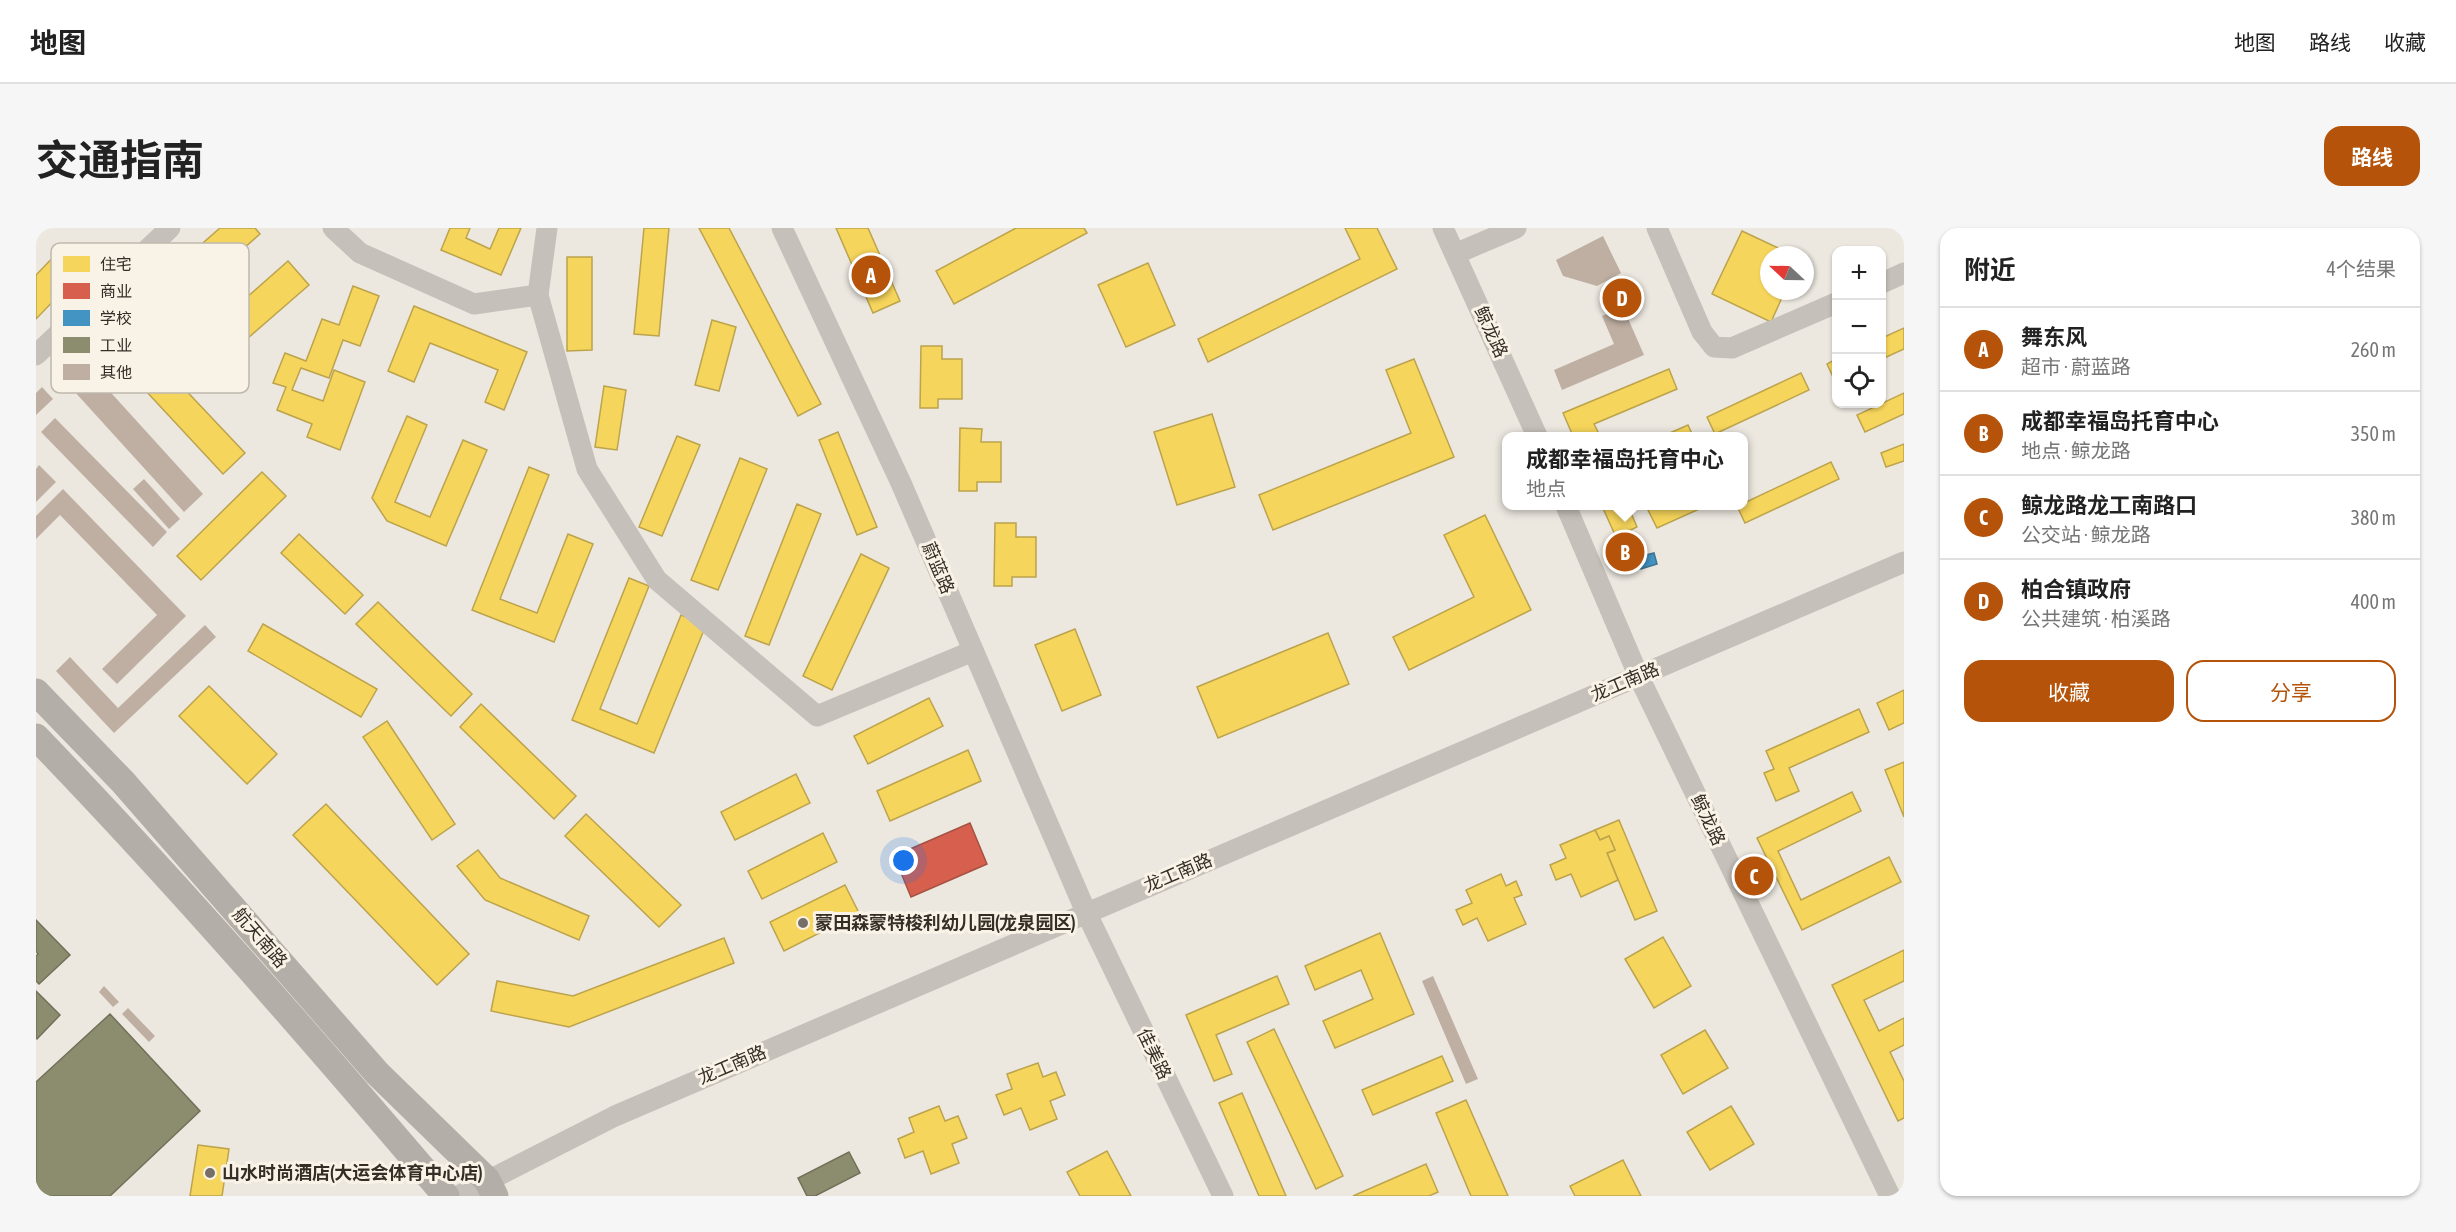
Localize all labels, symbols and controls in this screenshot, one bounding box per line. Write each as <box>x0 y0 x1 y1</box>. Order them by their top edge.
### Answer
text: 地图 <box>30 27 86 59</box>
text: 地图 <box>2234 30 2276 54</box>
text: 路线 <box>2309 30 2351 54</box>
text: 收藏 <box>2384 30 2426 54</box>
button: 路线 <box>2324 126 2420 186</box>
text: 交通指南 <box>36 136 204 184</box>
legend <box>51 243 249 393</box>
north arrow <box>1760 246 1814 300</box>
map controls <box>1832 246 1886 408</box>
button: + <box>1832 246 1886 300</box>
pin: A <box>852 252 890 298</box>
text: 住宅 <box>100 255 132 273</box>
text: 附近 <box>1964 255 2016 285</box>
text: 4个结果 <box>2327 257 2396 280</box>
pin: D <box>1602 276 1642 320</box>
text: 商业 <box>100 282 132 300</box>
button: − <box>1832 300 1886 354</box>
street label: 鲸龙路 <box>1471 303 1512 361</box>
text: 学校 <box>100 309 132 327</box>
text: 舞东风 <box>2021 324 2087 350</box>
text: 工业 <box>100 336 132 354</box>
text: A <box>1979 338 1988 361</box>
text: 260 m <box>2351 338 2396 361</box>
button: locate <box>1832 354 1886 408</box>
text: 超市 · 蔚蓝路 <box>2021 355 2131 378</box>
text: 其他 <box>100 363 132 381</box>
text: 成都幸福岛托育中心 <box>2021 408 2219 434</box>
text: B <box>1979 422 1988 445</box>
text: 350 m <box>2351 422 2396 445</box>
popup <box>1502 432 1748 510</box>
text: 地点 · 鲸龙路 <box>2021 439 2131 462</box>
text: 成都幸福岛托育中心 <box>1526 446 1724 472</box>
text: 地点 <box>1526 477 1566 500</box>
text: 鲸龙路龙工南路口 <box>2021 492 2197 518</box>
text: C <box>1979 506 1988 529</box>
text: 380 m <box>2351 506 2396 529</box>
text: 公交站 · 鲸龙路 <box>2021 523 2151 546</box>
pin: B <box>1606 530 1644 574</box>
street label: 蔚蓝路 <box>918 539 959 597</box>
text: 柏合镇政府 <box>2021 576 2131 602</box>
text: D <box>1978 590 1989 613</box>
text: 400 m <box>2351 590 2396 613</box>
text: 公共建筑 · 柏溪路 <box>2021 607 2171 630</box>
street label: 龙工南路 <box>1588 658 1662 705</box>
button: 收藏 <box>1964 660 2174 722</box>
button: 分享 <box>2186 660 2396 722</box>
street label: 鲸龙路 <box>1687 791 1730 849</box>
your location <box>889 846 918 875</box>
street label: 龙工南路 <box>1141 849 1215 896</box>
pin: C <box>1734 854 1774 898</box>
street label: 航天南路 <box>229 904 292 972</box>
place label: 蒙田森蒙特梭利幼儿园(龙泉园区) <box>815 912 1076 933</box>
marker: 蒙田森蒙特梭利幼儿园(龙泉园区) <box>796 916 810 930</box>
street label: 佳美路 <box>1133 1025 1176 1083</box>
street label: 龙工南路 <box>695 1041 769 1088</box>
place label: 山水时尚酒店(大运会体育中心店) <box>222 1162 483 1183</box>
marker: 山水时尚酒店(大运会体育中心店) <box>203 1166 217 1180</box>

